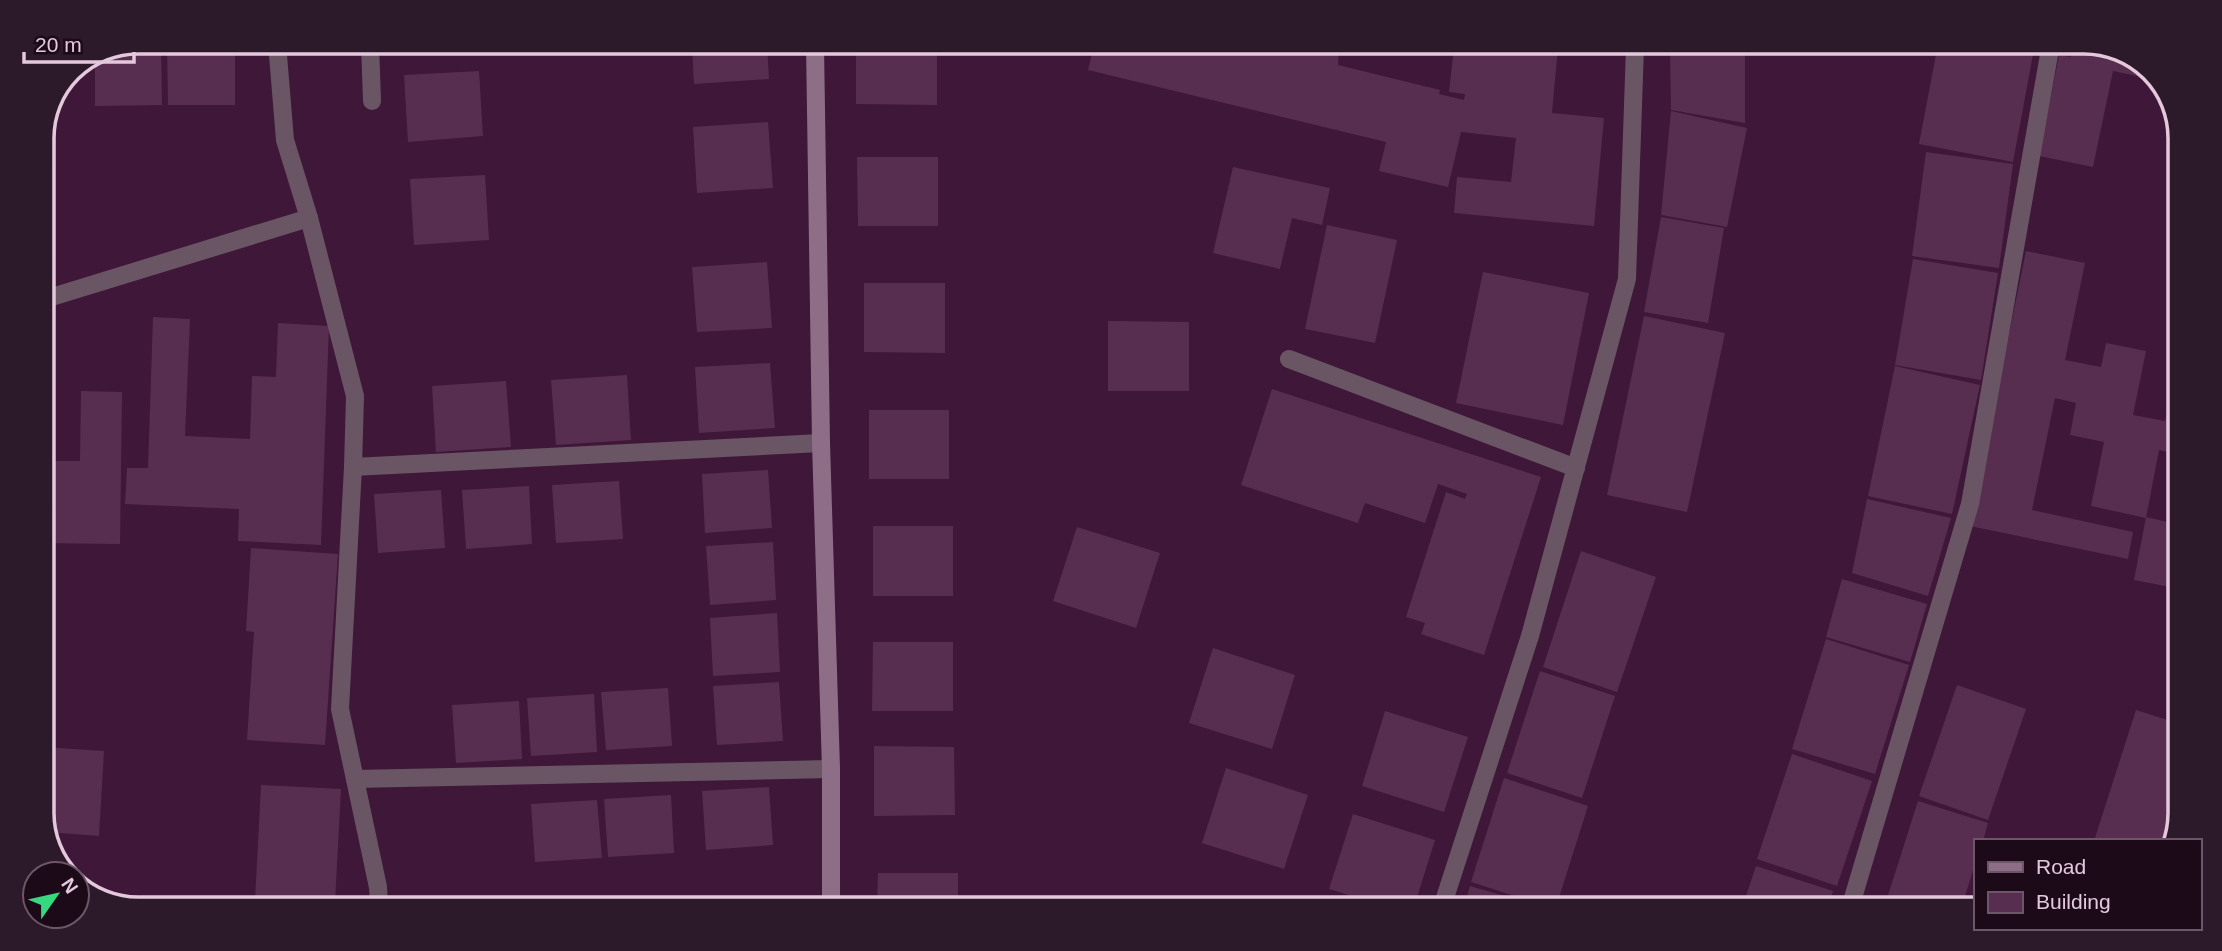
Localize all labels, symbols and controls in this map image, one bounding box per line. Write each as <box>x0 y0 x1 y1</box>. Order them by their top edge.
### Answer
scale bar <box>24 21 135 65</box>
text: 20 m <box>35 33 82 56</box>
legend <box>1974 839 2201 930</box>
text: Road <box>2036 855 2086 878</box>
north arrow <box>21 860 91 930</box>
text: N <box>57 874 82 897</box>
text: Building <box>2036 890 2111 913</box>

